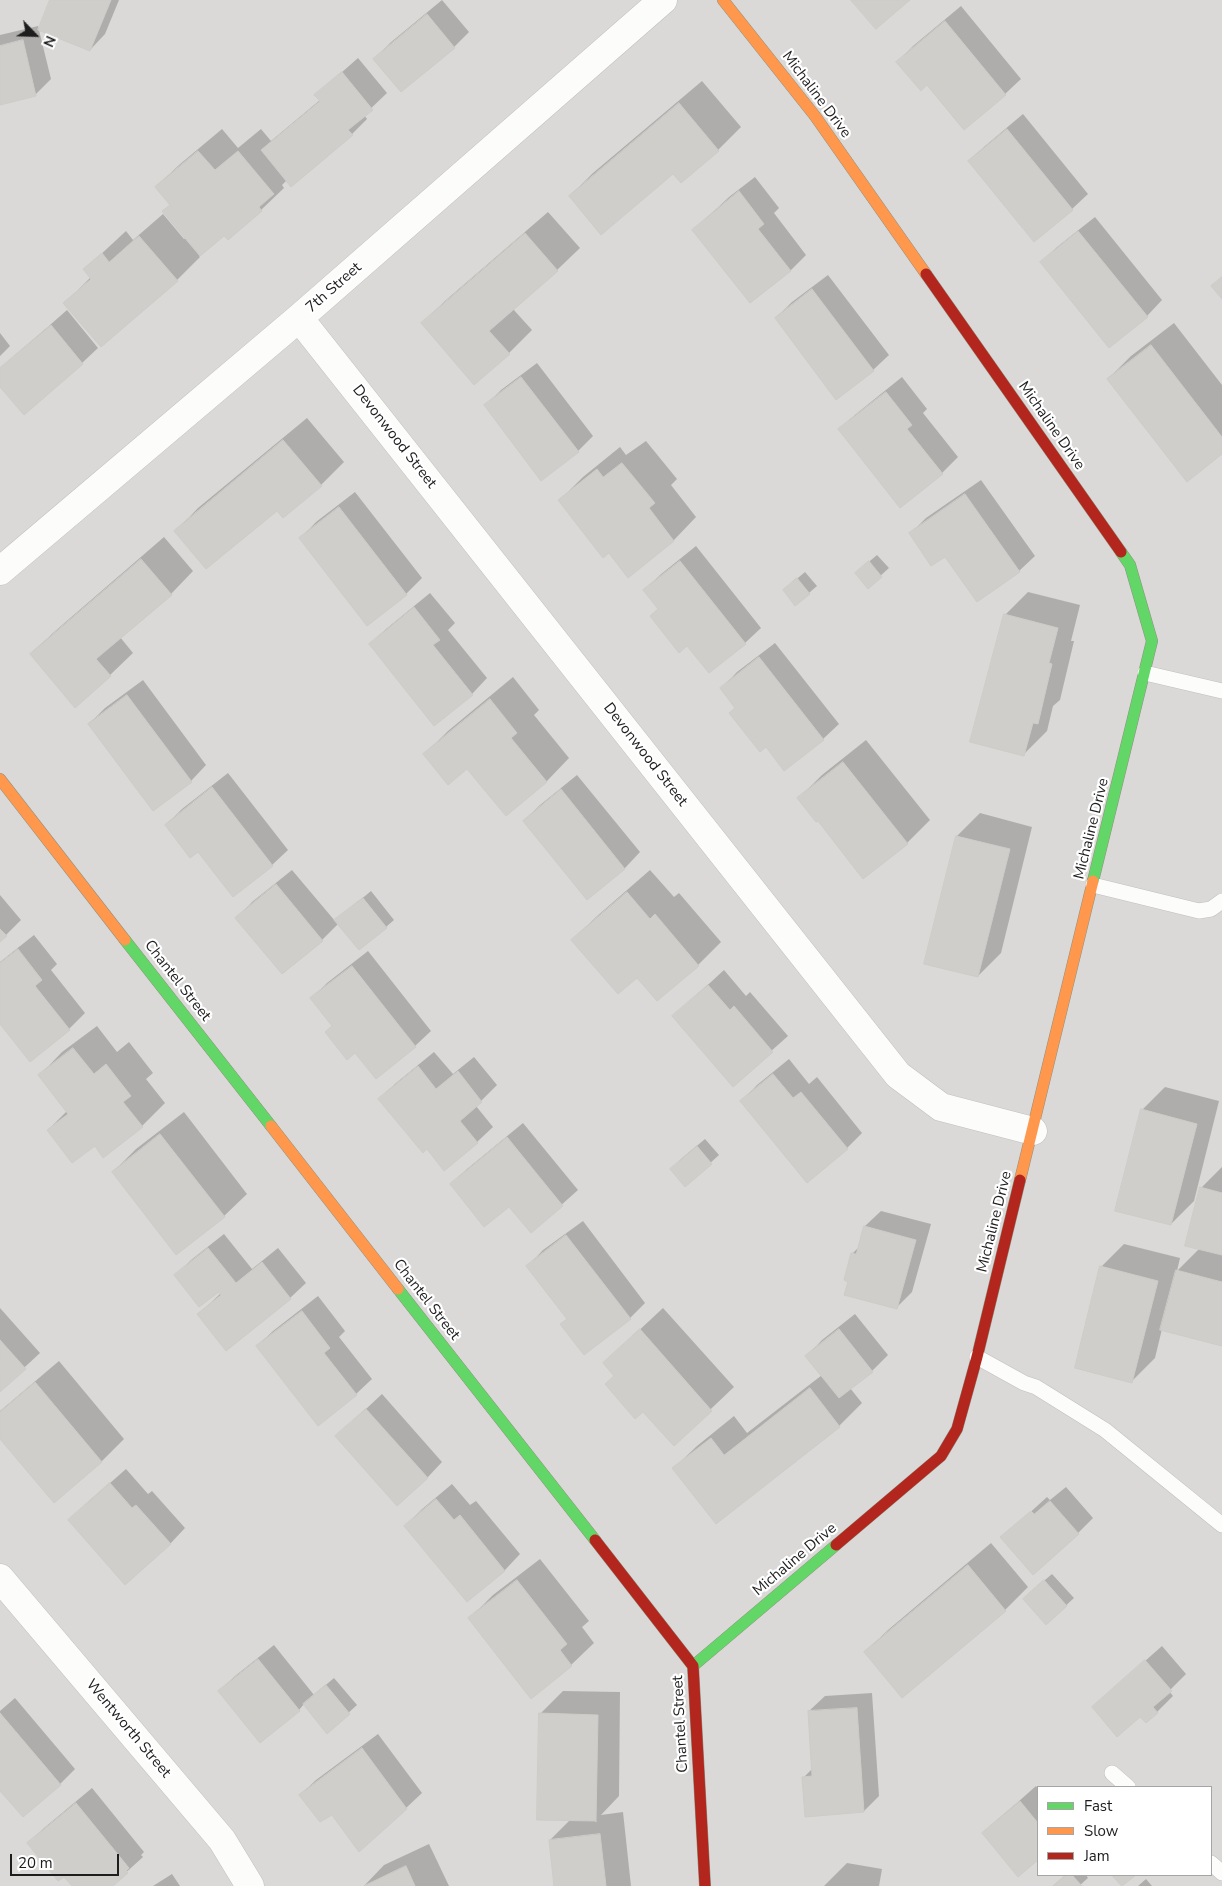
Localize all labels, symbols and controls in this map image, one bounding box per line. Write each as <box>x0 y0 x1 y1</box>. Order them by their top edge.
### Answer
north arrow <box>10 10 60 60</box>
text: N <box>38 33 60 50</box>
street label: Michaline Drive <box>778 48 854 142</box>
street label: 7th Street <box>303 259 365 317</box>
street label: Michaline Drive <box>1014 378 1088 474</box>
street label: Devonwood Street <box>348 382 440 492</box>
street label: Devonwood Street <box>599 700 691 810</box>
street label: Michaline Drive <box>1071 777 1113 881</box>
street label: Chantel Street <box>140 937 214 1025</box>
street label: Michaline Drive <box>974 1170 1016 1274</box>
street label: Chantel Street <box>389 1256 463 1344</box>
street label: Michaline Drive <box>750 1520 840 1600</box>
street label: Chantel Street <box>669 1675 693 1773</box>
street label: Wentworth Street <box>82 1676 174 1782</box>
legend <box>1037 1786 1212 1876</box>
text: Fast <box>1084 1796 1112 1816</box>
text: Slow <box>1084 1821 1118 1841</box>
scale bar <box>12 1844 121 1876</box>
text: Jam <box>1084 1846 1110 1866</box>
text: 20 m <box>18 1853 53 1873</box>

